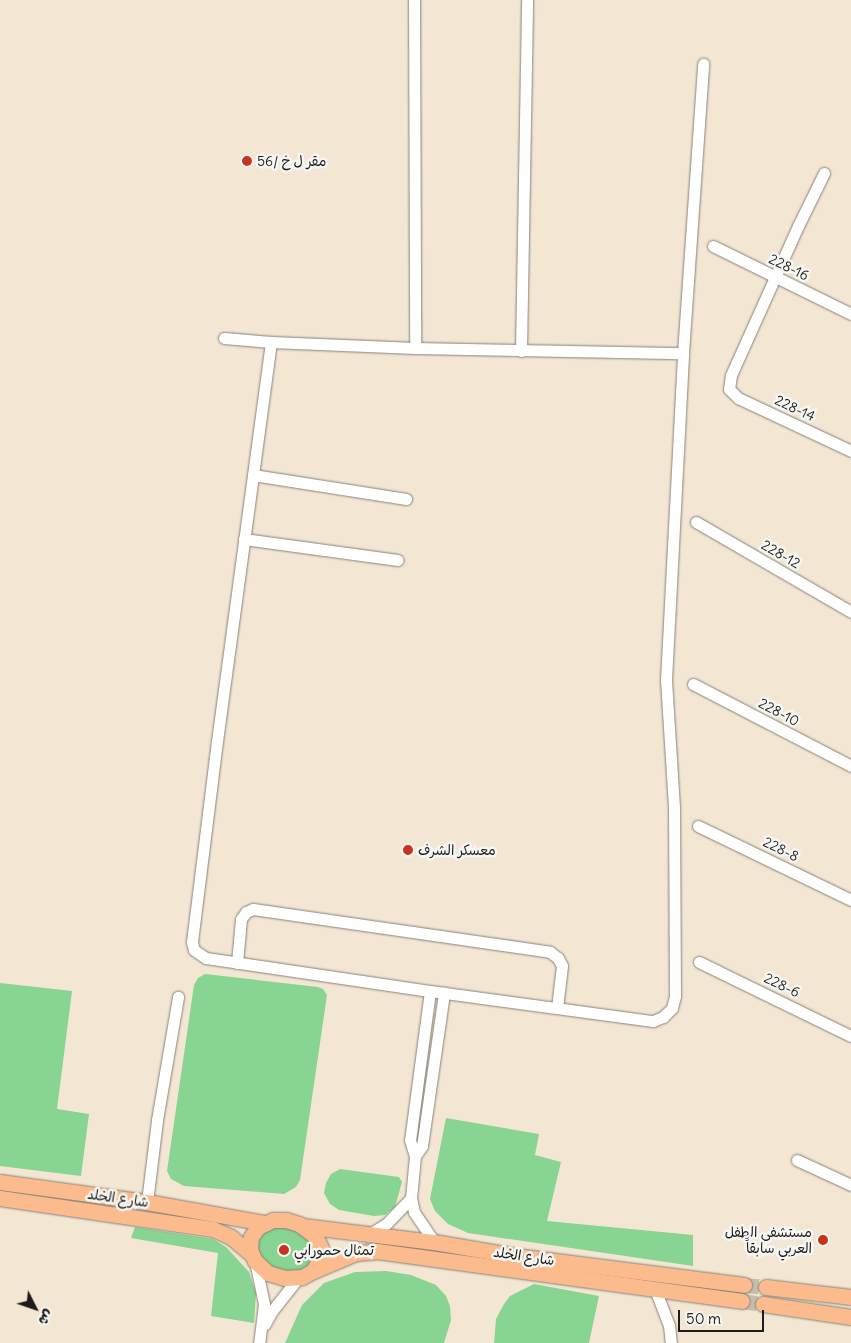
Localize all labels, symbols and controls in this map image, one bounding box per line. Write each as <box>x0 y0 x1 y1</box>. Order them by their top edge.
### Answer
place label: مقر ل خ /56 <box>257 153 326 169</box>
marker: مقر ل خ /56 <box>241 155 253 167</box>
street label: 228-16 <box>766 250 812 284</box>
street label: 228-14 <box>772 391 818 425</box>
street label: 228-12 <box>759 536 803 572</box>
street label: 228-10 <box>756 694 802 730</box>
street label: 228-8 <box>760 833 802 865</box>
place label: معسكر الشرف <box>418 842 496 858</box>
marker: معسكر الشرف <box>402 844 414 856</box>
street label: 228-6 <box>761 969 803 1001</box>
street label: شارع الخلد <box>86 1185 150 1211</box>
place label: مستشفى الطفل العربي سابقاً <box>725 1224 812 1256</box>
marker: مستشفى الطفل العربي سابقاً <box>816 1233 830 1247</box>
place label: تمثال حمورابي <box>294 1242 374 1258</box>
street label: شارع الخلد <box>492 1243 556 1269</box>
marker: تمثال حمورابي <box>278 1244 290 1256</box>
north arrow <box>10 1283 60 1333</box>
scale bar <box>681 1300 767 1332</box>
text: ش <box>34 1306 58 1330</box>
text: 50 m <box>686 1309 721 1328</box>

